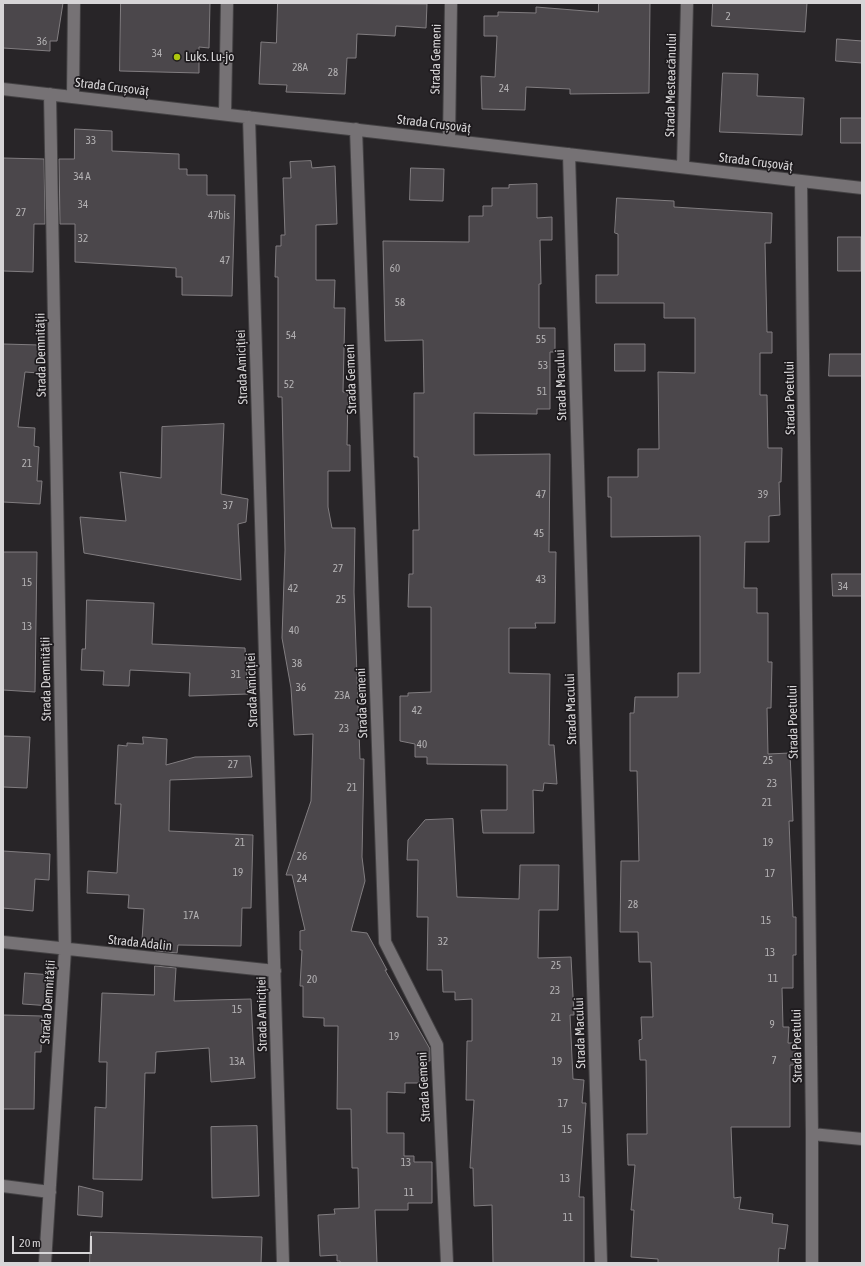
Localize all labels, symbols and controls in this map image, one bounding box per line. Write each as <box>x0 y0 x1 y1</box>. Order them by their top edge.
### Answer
house number: 2 <box>725 10 731 24</box>
street label: Strada Gemeni <box>428 24 444 94</box>
street label: Strada Mesteacănului <box>662 33 680 137</box>
house number: 36 <box>37 35 47 49</box>
house number: 34 <box>152 47 162 61</box>
place label: Luks. Lu-jo <box>185 49 234 65</box>
marker: Luks. Lu-jo <box>172 52 182 62</box>
house number: 28A <box>292 61 308 75</box>
house number: 28 <box>328 66 338 80</box>
street label: Strada Crușovăț <box>74 75 150 99</box>
house number: 24 <box>499 82 509 96</box>
street label: Strada Crușovăț <box>396 112 472 136</box>
house number: 33 <box>86 134 96 148</box>
street label: Strada Crușovăț <box>718 150 794 174</box>
house number: 34 A <box>73 170 91 184</box>
house number: 34 <box>78 198 88 212</box>
house number: 27 <box>16 206 26 220</box>
house number: 47bis <box>208 209 230 223</box>
house number: 32 <box>78 232 88 246</box>
house number: 47 <box>220 254 230 268</box>
house number: 60 <box>390 262 400 276</box>
house number: 58 <box>395 296 405 310</box>
street label: Strada Demnității <box>32 313 50 397</box>
street label: Strada Amiciției <box>233 329 251 405</box>
house number: 54 <box>286 329 296 343</box>
house number: 55 <box>536 333 546 347</box>
street label: Strada Gemeni <box>342 344 360 414</box>
street label: Strada Macului <box>552 349 570 421</box>
house number: 53 <box>538 359 548 373</box>
street label: Strada Poetului <box>782 361 798 435</box>
house number: 52 <box>284 378 294 392</box>
house number: 51 <box>537 385 547 399</box>
house number: 21 <box>22 457 32 471</box>
house number: 47 <box>536 488 546 502</box>
house number: 39 <box>758 488 768 502</box>
house number: 37 <box>223 499 233 513</box>
house number: 45 <box>534 527 544 541</box>
house number: 27 <box>333 562 343 576</box>
house number: 43 <box>536 573 546 587</box>
house number: 15 <box>22 576 32 590</box>
house number: 34 <box>838 580 848 594</box>
house number: 42 <box>288 582 298 596</box>
house number: 25 <box>336 593 346 607</box>
house number: 13 <box>22 620 32 634</box>
house number: 40 <box>289 624 299 638</box>
street label: Strada Demnității <box>37 637 55 721</box>
street label: Strada Amiciției <box>243 652 261 728</box>
house number: 38 <box>292 657 302 671</box>
house number: 31 <box>231 668 241 682</box>
street label: Strada Gemeni <box>353 668 371 738</box>
street label: Strada Macului <box>562 673 580 745</box>
house number: 36 <box>296 681 306 695</box>
street label: Strada Poetului <box>785 685 801 759</box>
house number: 23A <box>334 689 350 703</box>
house number: 42 <box>412 704 422 718</box>
house number: 23 <box>339 722 349 736</box>
house number: 40 <box>417 738 427 752</box>
house number: 25 <box>763 754 773 768</box>
house number: 27 <box>228 758 238 772</box>
house number: 23 <box>767 777 777 791</box>
house number: 21 <box>347 781 357 795</box>
house number: 21 <box>762 796 772 810</box>
house number: 21 <box>235 836 245 850</box>
house number: 19 <box>763 836 773 850</box>
house number: 26 <box>297 850 307 864</box>
house number: 19 <box>233 866 243 880</box>
house number: 17 <box>765 867 775 881</box>
house number: 24 <box>297 872 307 886</box>
house number: 28 <box>628 898 638 912</box>
house number: 17A <box>183 909 199 923</box>
house number: 15 <box>761 914 771 928</box>
street label: Strada Adalin <box>107 932 173 954</box>
house number: 32 <box>438 935 448 949</box>
house number: 13 <box>765 946 775 960</box>
street label: Strada Demnității <box>37 959 59 1045</box>
house number: 25 <box>551 959 561 973</box>
house number: 11 <box>768 972 778 986</box>
house number: 20 <box>307 973 317 987</box>
street label: Strada Amiciției <box>254 976 270 1052</box>
house number: 23 <box>550 984 560 998</box>
street label: Strada Macului <box>571 997 589 1069</box>
house number: 15 <box>232 1003 242 1017</box>
street label: Strada Poetului <box>789 1009 805 1083</box>
house number: 21 <box>551 1011 561 1025</box>
house number: 9 <box>769 1018 775 1032</box>
house number: 19 <box>389 1030 399 1044</box>
street label: Strada Gemeni <box>414 1052 434 1122</box>
house number: 7 <box>771 1054 777 1068</box>
house number: 13A <box>229 1055 245 1069</box>
house number: 19 <box>552 1055 562 1069</box>
house number: 17 <box>558 1097 568 1111</box>
house number: 15 <box>562 1123 572 1137</box>
house number: 13 <box>401 1156 411 1170</box>
house number: 13 <box>560 1172 570 1186</box>
house number: 11 <box>404 1186 414 1200</box>
house number: 11 <box>563 1211 573 1225</box>
scale bar <box>14 1228 94 1254</box>
text: 20 m <box>19 1236 41 1250</box>

